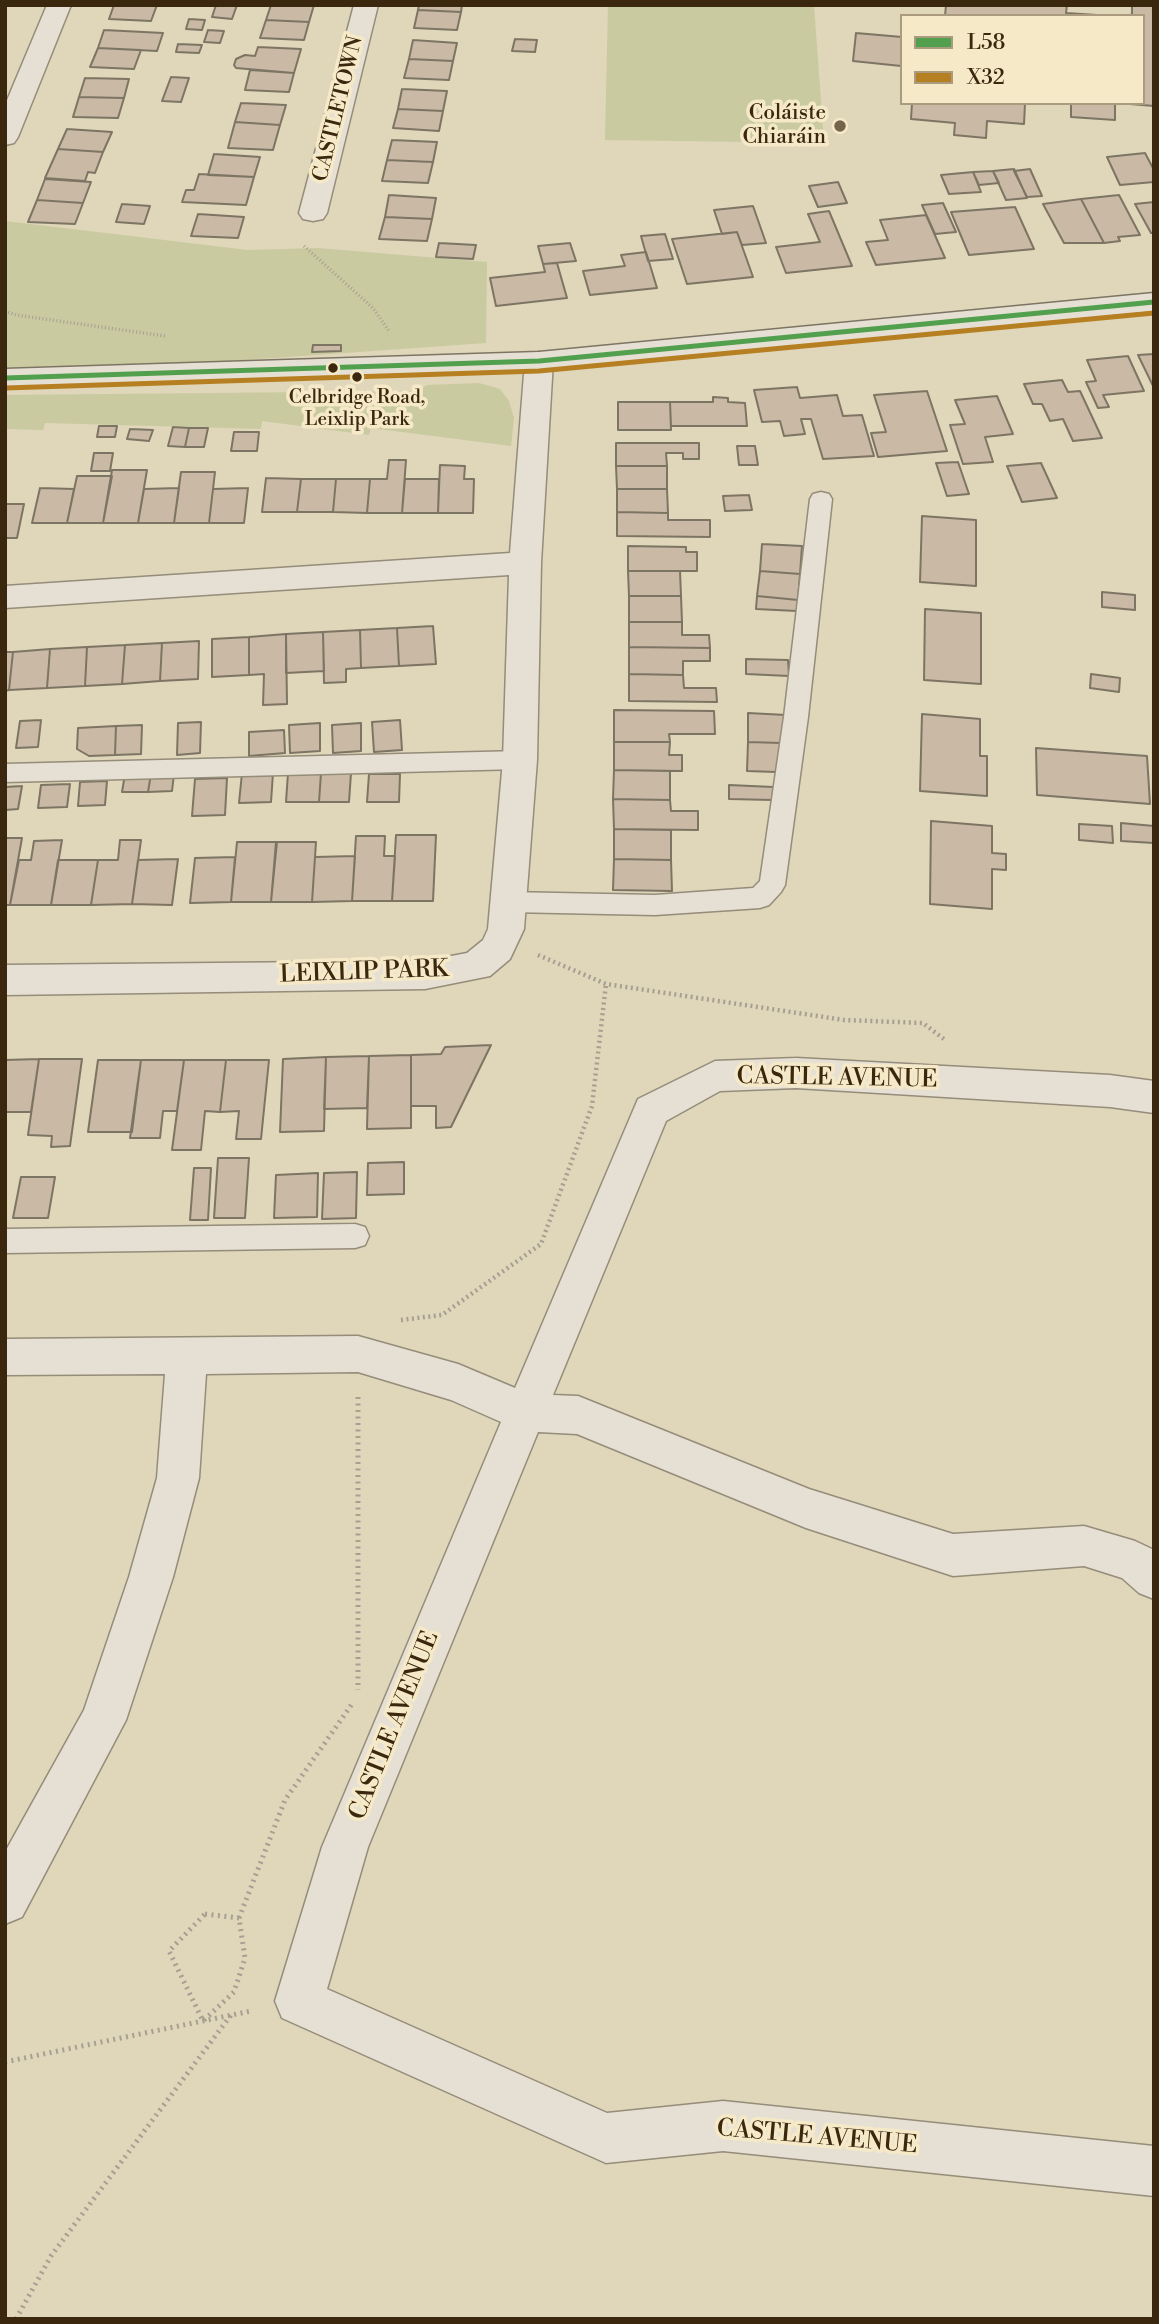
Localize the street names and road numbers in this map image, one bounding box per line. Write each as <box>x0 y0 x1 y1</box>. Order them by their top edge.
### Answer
street label: CASTLETOWN <box>309 34 369 184</box>
street label: LEIXLIP PARK <box>279 956 449 990</box>
street label: CASTLE AVENUE <box>736 1063 938 1095</box>
street label: CASTLE AVENUE <box>344 1627 446 1825</box>
street label: CASTLE AVENUE <box>716 2115 918 2161</box>

